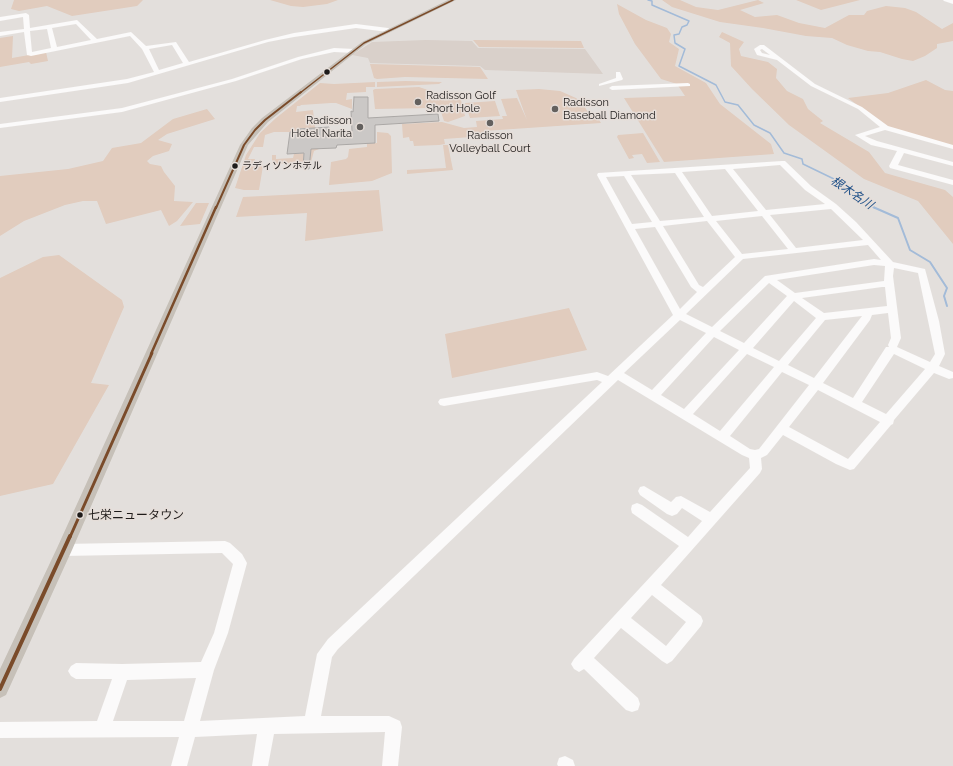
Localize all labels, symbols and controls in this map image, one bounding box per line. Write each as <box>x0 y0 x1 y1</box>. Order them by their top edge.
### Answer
unlabelled marker <box>322 67 332 77</box>
place label: Radisson Golf Short Hole <box>426 89 496 115</box>
place label: Radisson Baseball Diamond <box>563 96 656 122</box>
marker: Radisson Golf Short Hole <box>413 97 423 107</box>
marker: Radisson Baseball Diamond <box>550 104 560 114</box>
place label: Radisson Hotel Narita <box>291 114 352 140</box>
marker: Radisson Volleyball Court <box>485 118 495 128</box>
marker: Radisson Hotel Narita <box>355 122 365 132</box>
place label: Radisson Volleyball Court <box>449 129 531 155</box>
place label: ラディソンホテル <box>242 160 322 172</box>
marker: ラディソンホテル <box>230 161 240 171</box>
water label: 根木名川 <box>828 174 876 212</box>
place label: 七栄ニュータウン <box>88 508 184 522</box>
marker: 七栄ニュータウン <box>75 510 85 520</box>

